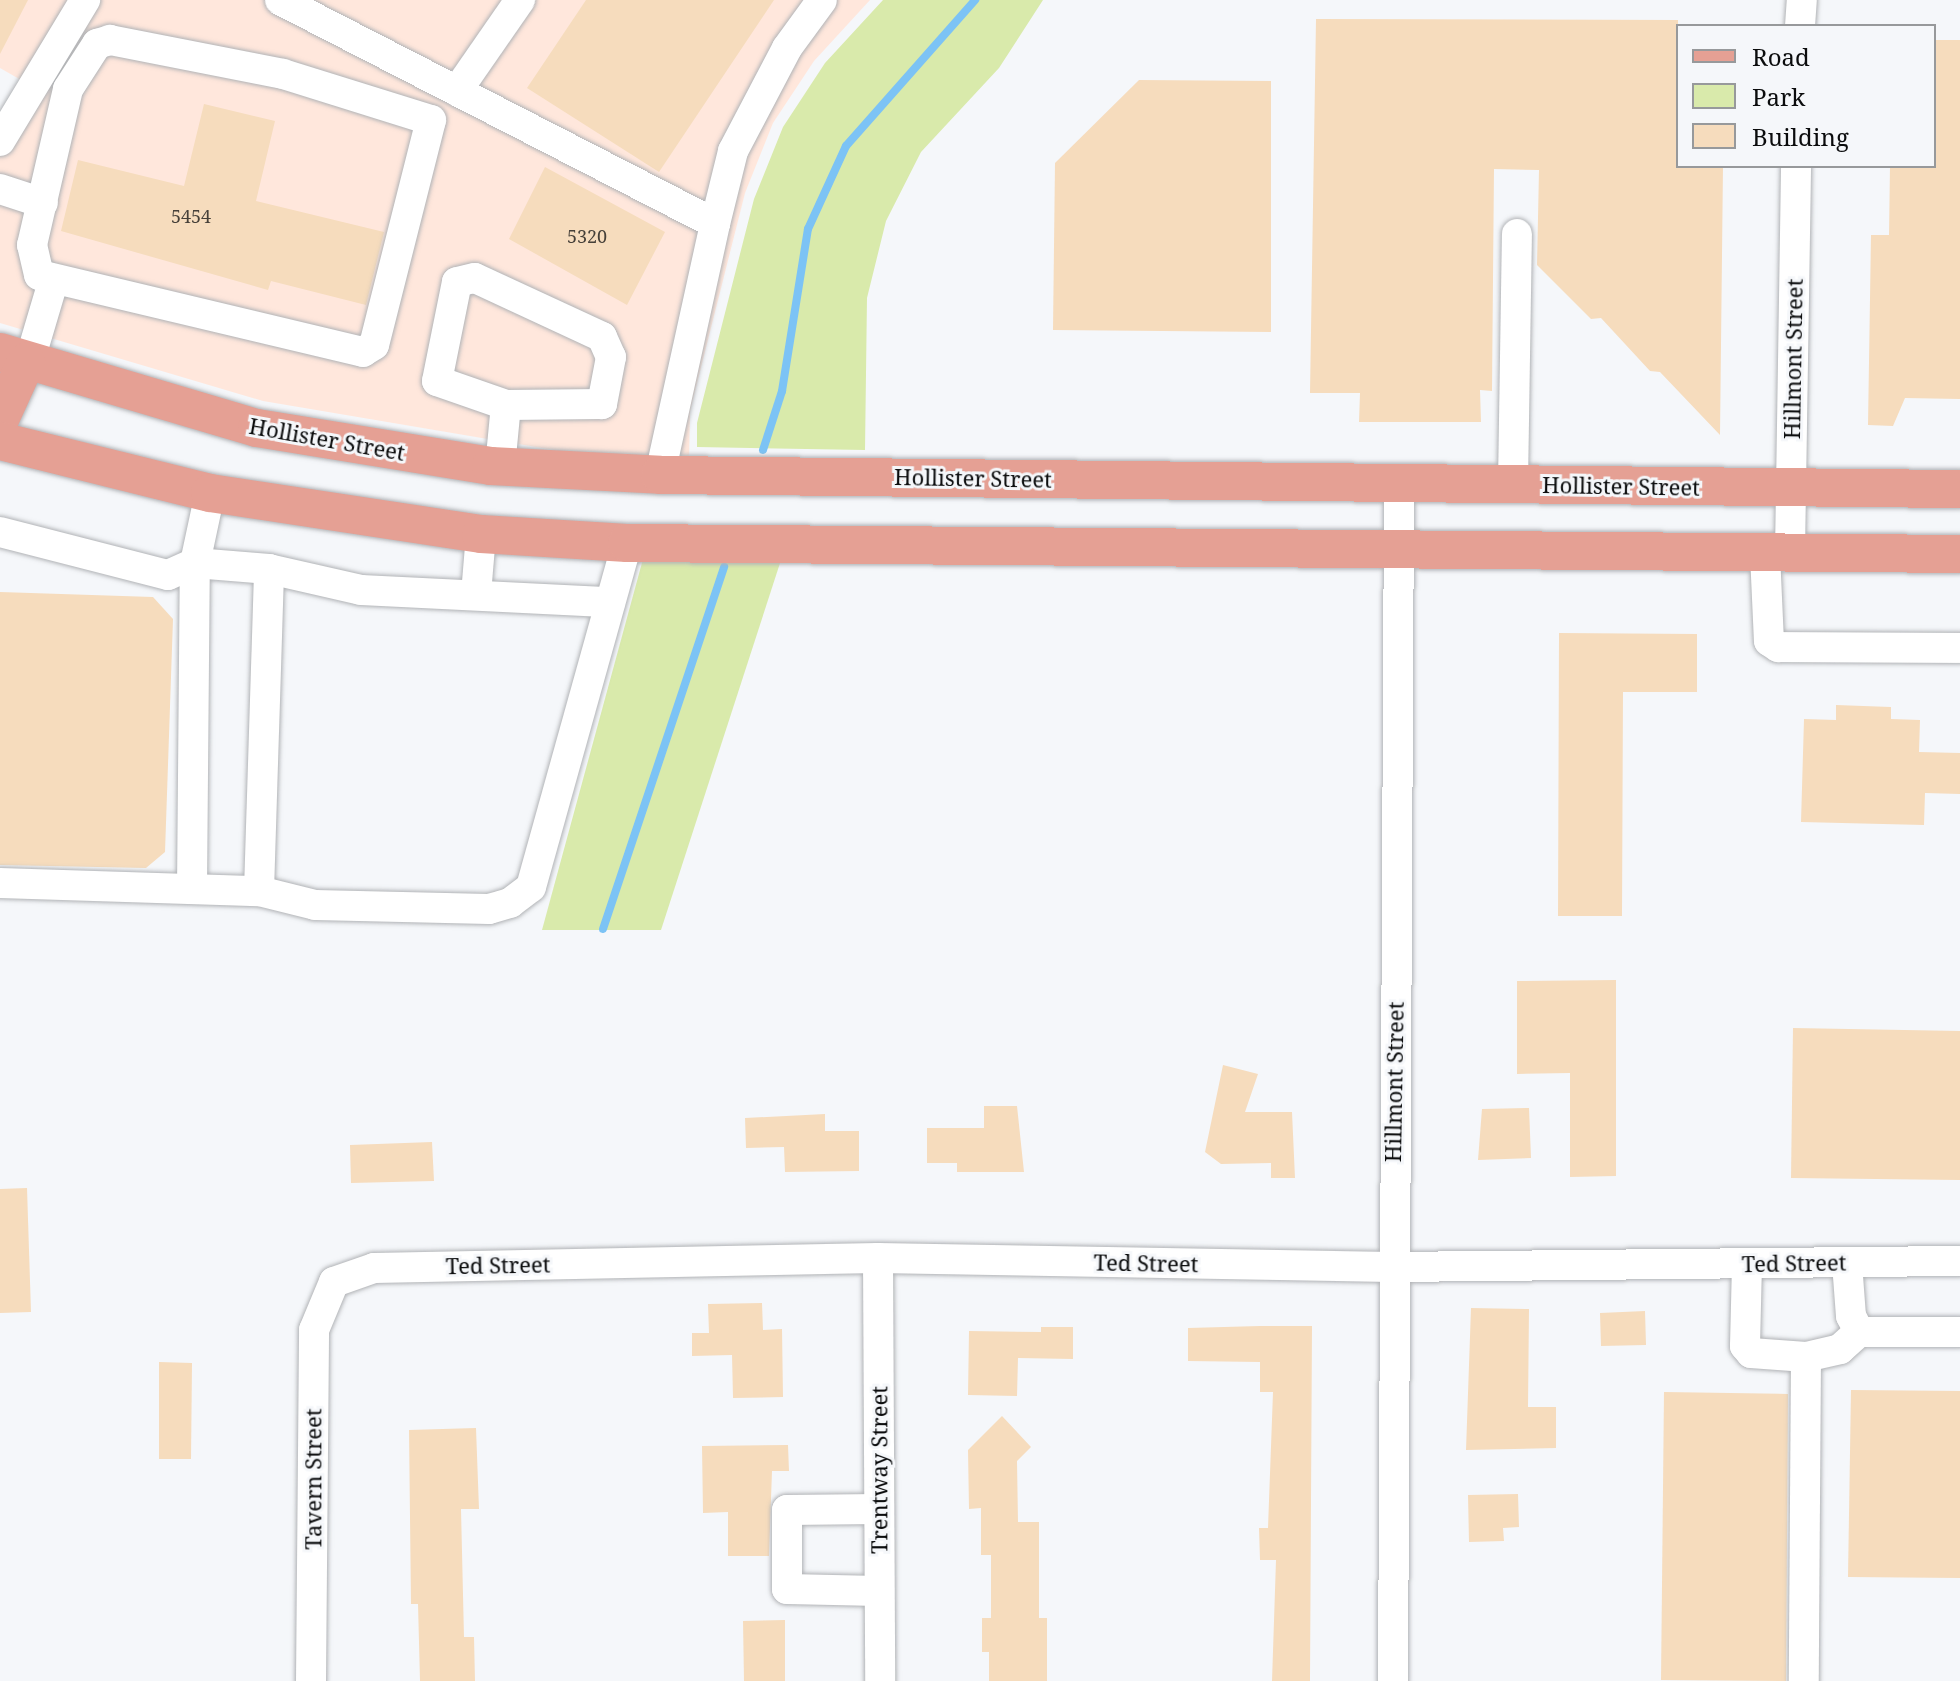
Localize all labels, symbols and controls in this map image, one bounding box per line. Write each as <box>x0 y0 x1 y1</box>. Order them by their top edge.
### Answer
legend <box>1676 24 1936 168</box>
text: Road <box>1752 40 1810 73</box>
text: Park <box>1752 80 1805 113</box>
text: Building <box>1752 120 1849 153</box>
house number: 5454 <box>171 205 211 227</box>
house number: 5320 <box>567 225 607 247</box>
street label: Hillmont Street <box>1778 278 1808 440</box>
street label: Hollister Street <box>247 412 407 466</box>
street label: Hollister Street <box>894 463 1052 493</box>
street label: Hollister Street <box>1542 471 1700 501</box>
street label: Hillmont Street <box>1379 1001 1409 1163</box>
street label: Ted Street <box>1093 1249 1199 1277</box>
street label: Ted Street <box>1741 1249 1847 1277</box>
street label: Ted Street <box>445 1251 551 1279</box>
street label: Trentway Street <box>866 1386 892 1554</box>
street label: Tavern Street <box>300 1408 326 1550</box>

